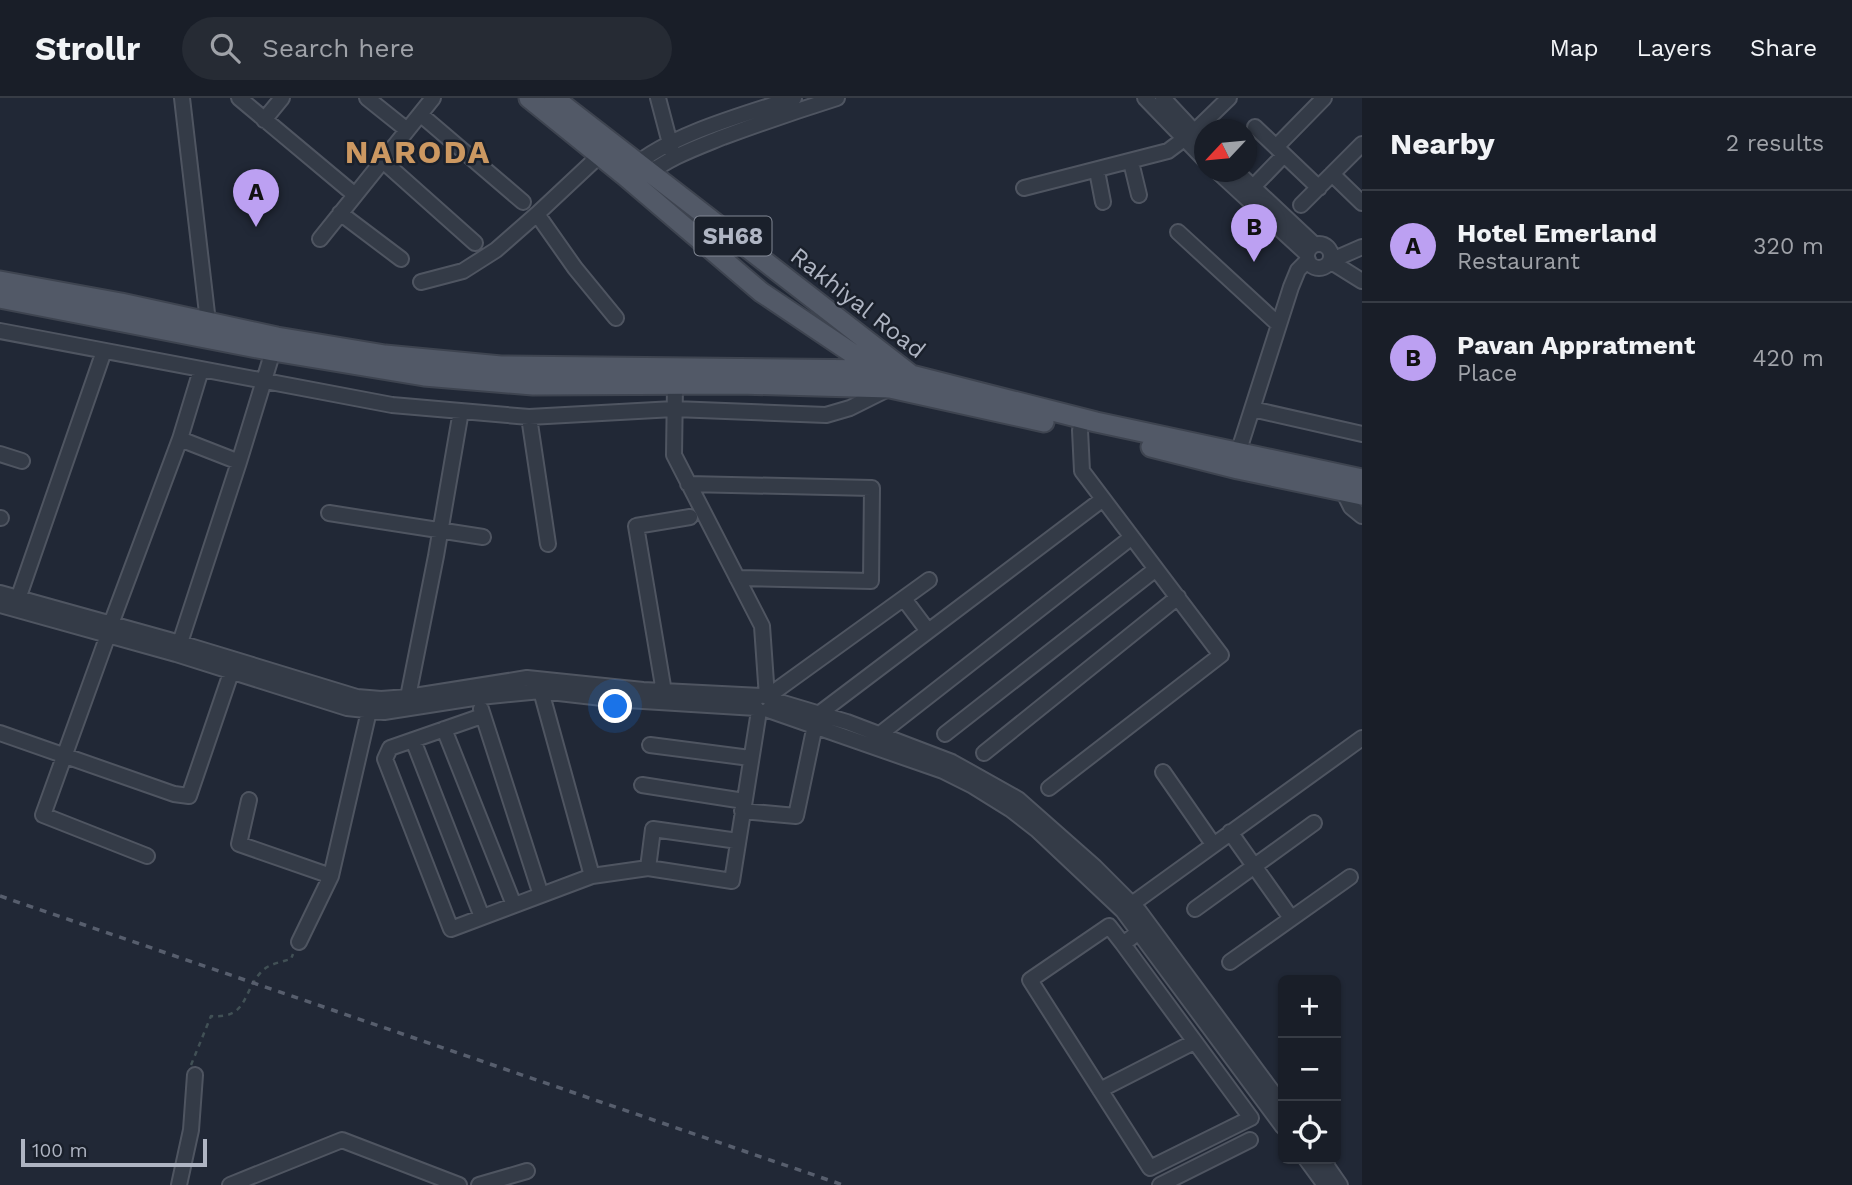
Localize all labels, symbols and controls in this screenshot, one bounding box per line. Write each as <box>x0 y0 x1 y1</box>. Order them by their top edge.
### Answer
search box <box>182 17 672 80</box>
text: Strollr <box>35 29 140 68</box>
icon: search <box>206 29 244 67</box>
text: Search here <box>262 33 415 63</box>
text: Map <box>1550 34 1598 62</box>
text: Layers <box>1636 34 1712 62</box>
text: Share <box>1750 34 1817 62</box>
north arrow <box>1194 119 1257 182</box>
text: Nearby <box>1390 126 1495 161</box>
text: 2 results <box>1726 130 1824 157</box>
district label: NARODA <box>345 133 491 171</box>
pin: A <box>233 169 279 227</box>
pin: B <box>1231 204 1277 262</box>
road number: SH68 <box>694 217 772 256</box>
text: Hotel Emerland <box>1457 218 1657 248</box>
text: A <box>1405 233 1421 260</box>
text: 320 m <box>1753 233 1824 260</box>
street label: Rakhiyal Road <box>785 242 931 364</box>
text: Restaurant <box>1457 248 1580 275</box>
text: Pavan Appratment <box>1457 330 1695 360</box>
text: B <box>1405 345 1421 372</box>
text: 420 m <box>1752 345 1824 372</box>
text: Place <box>1457 360 1517 387</box>
your location <box>598 689 632 723</box>
map controls <box>1278 975 1341 1164</box>
button: + <box>1278 975 1341 1038</box>
button: − <box>1278 1038 1341 1101</box>
button: locate <box>1278 1101 1341 1164</box>
scale bar <box>21 1136 206 1168</box>
text: 100 m <box>32 1139 88 1162</box>

